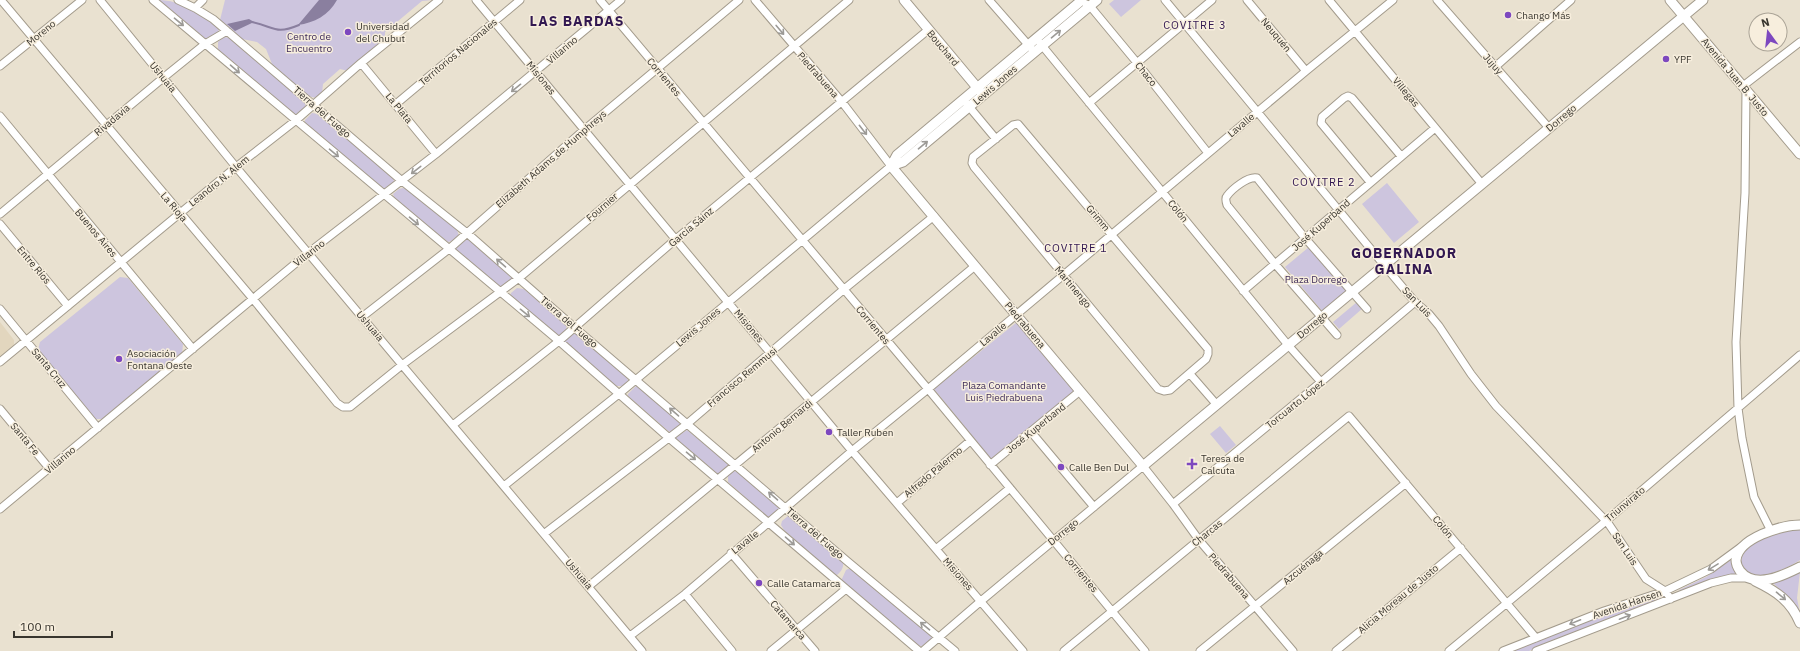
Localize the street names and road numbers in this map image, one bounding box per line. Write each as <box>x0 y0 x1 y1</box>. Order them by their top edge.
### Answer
street label: Territorios Nacionales <box>416 15 500 89</box>
street label: Neuquén <box>1258 15 1294 55</box>
street label: Moreno <box>24 17 59 49</box>
street label: Bouchard <box>924 27 962 69</box>
street label: Villarino <box>544 33 581 67</box>
street label: Avenida Juan B. Justo <box>1698 35 1772 119</box>
street label: Piedrabuena <box>794 49 842 101</box>
street label: Jujuy <box>1480 51 1506 77</box>
street label: Corrientes <box>644 55 684 99</box>
street label: Ushuaia <box>147 59 180 96</box>
street label: Misiones <box>523 59 559 98</box>
street label: Chaco <box>1132 59 1160 89</box>
street label: Lewis Jones <box>970 62 1020 108</box>
street label: Villegas <box>1390 74 1422 110</box>
street label: Tierra del Fuego <box>290 83 354 141</box>
street label: La Plata <box>383 90 416 126</box>
street label: Rivadavia <box>91 101 133 139</box>
street label: Dorrego <box>1543 101 1579 135</box>
street label: Elizabeth Adams de Humphreys <box>493 107 609 211</box>
street label: Lavalle <box>1225 110 1258 140</box>
street label: Leandro N. Alem <box>186 153 252 209</box>
street label: La Rioja <box>158 189 191 225</box>
street label: Fournier <box>584 190 621 224</box>
street label: José Kuperband <box>1289 196 1353 254</box>
street label: Colón <box>1165 197 1191 225</box>
street label: Grimm <box>1083 202 1113 234</box>
street label: García Sáinz <box>666 204 717 250</box>
street label: Buenos Aires <box>72 206 120 260</box>
street label: Villarino <box>291 236 328 269</box>
street label: Entre Ríos <box>14 243 54 287</box>
street label: Martinengo <box>1052 263 1095 311</box>
street label: San Luis <box>1399 284 1435 320</box>
street label: Tierra del Fuego <box>537 293 601 351</box>
street label: Piedrabuena <box>1002 299 1049 351</box>
street label: Corrientes <box>853 303 893 347</box>
street label: Lewis Jones <box>673 304 723 349</box>
street label: Misiones <box>731 307 767 345</box>
street label: Ushuaia <box>353 308 387 345</box>
street label: Dorrego <box>1294 308 1330 342</box>
street label: Lavalle <box>977 319 1010 349</box>
street label: Francisco Remmusi <box>704 344 780 410</box>
street label: Santa Cruz <box>29 345 70 391</box>
street label: Torcuarto López <box>1263 376 1327 432</box>
street label: Antonio Bernardi <box>749 397 815 455</box>
street label: José Kuperband <box>1004 400 1068 456</box>
street label: Santa Fe <box>8 420 43 458</box>
street label: Villarino <box>42 443 79 477</box>
street label: Alfredo Palermo <box>901 443 965 500</box>
street label: Triunvirato <box>1602 483 1648 524</box>
street label: Tierra del Fuego <box>783 504 847 562</box>
street label: Colón <box>1430 513 1456 541</box>
street label: Dorrego <box>1045 515 1081 548</box>
street label: Charcas <box>1189 517 1225 549</box>
street label: Lavalle <box>729 527 762 557</box>
street label: San Luis <box>1609 530 1641 568</box>
street label: Azcuénaga <box>1280 546 1326 588</box>
street label: Piedrabuena <box>1205 550 1253 602</box>
street label: Corrientes <box>1061 551 1101 595</box>
street label: Misiones <box>940 555 976 593</box>
street label: Ushuaia <box>562 556 596 593</box>
street label: Alicia Moreau de Justo <box>1355 561 1441 637</box>
street label: Avenida Hansen <box>1591 586 1663 622</box>
street label: Catamarca <box>767 597 809 643</box>

